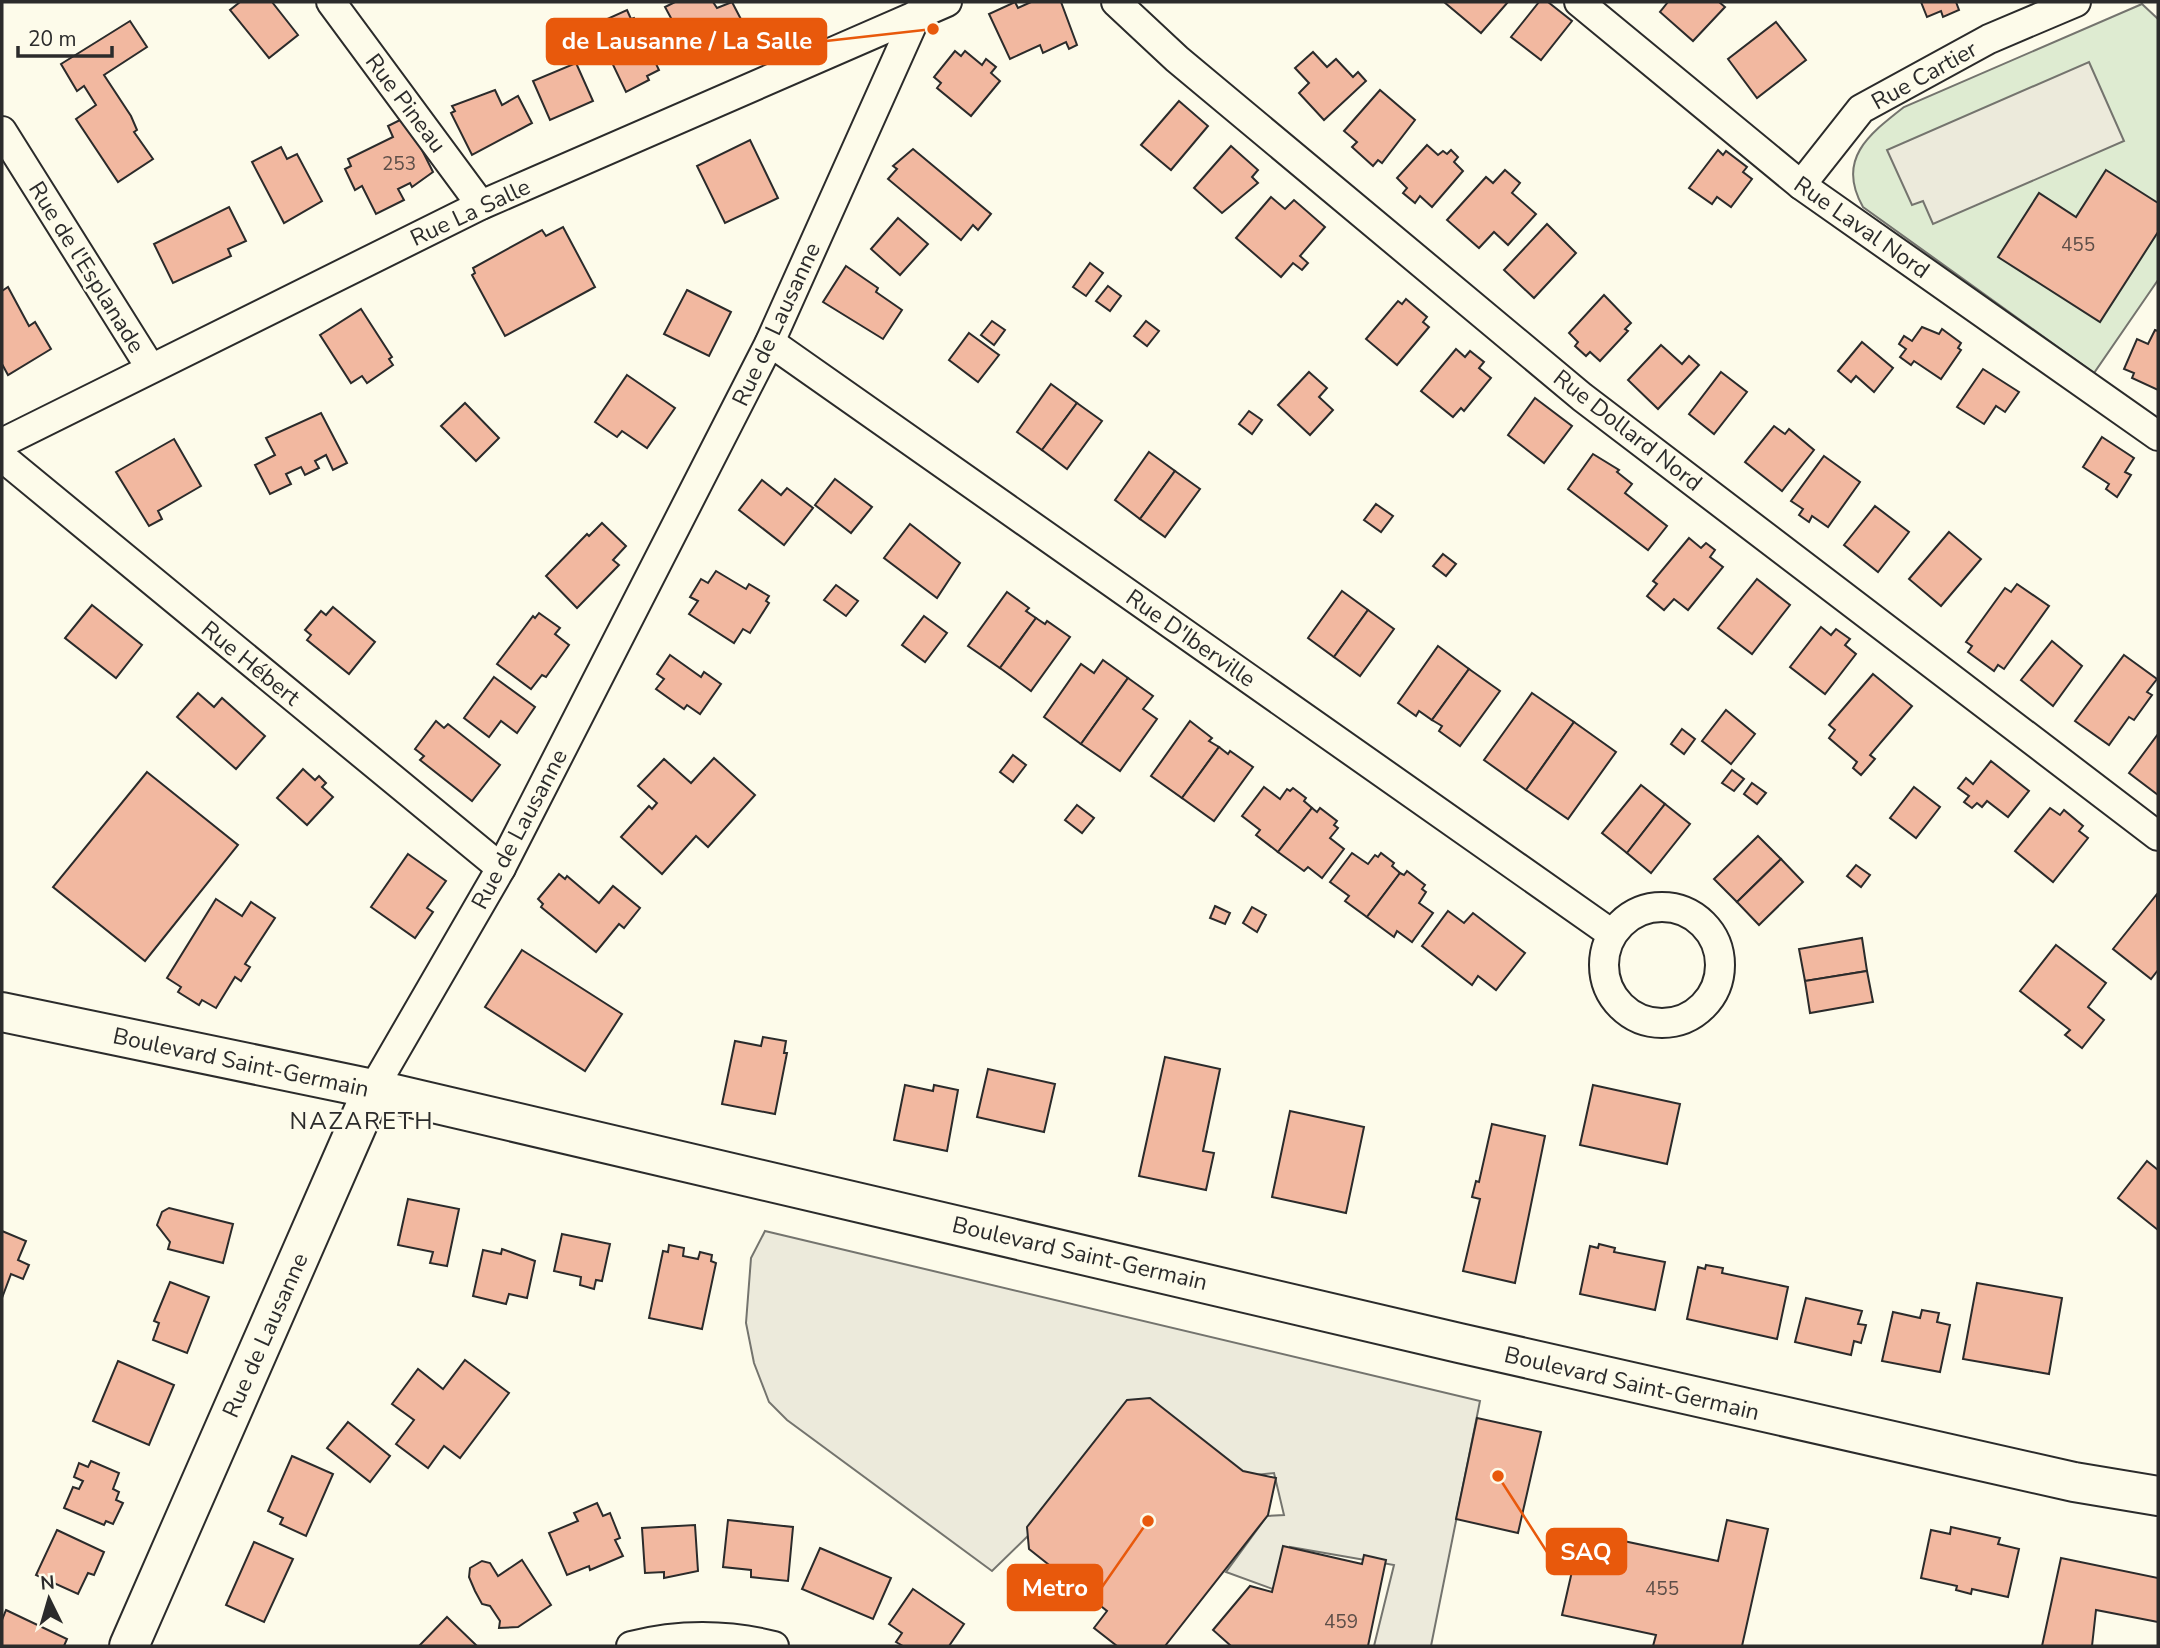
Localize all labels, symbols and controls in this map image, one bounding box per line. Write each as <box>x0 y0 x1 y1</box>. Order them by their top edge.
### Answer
scale bar <box>18 14 112 58</box>
callout: de Lausanne / La Salle <box>547 19 826 64</box>
text: 20 m <box>28 25 77 53</box>
text: de Lausanne / La Salle <box>562 25 812 57</box>
street label: Rue Cartier <box>1866 33 1983 117</box>
street label: Rue Pineau <box>358 47 453 159</box>
house number: 253 <box>382 151 416 177</box>
street label: Rue Laval Nord <box>1788 169 1936 286</box>
street label: Rue La Salle <box>405 171 535 254</box>
street label: Rue de l'Esplanade <box>21 176 152 359</box>
house number: 455 <box>2061 232 2095 258</box>
street label: Rue de Lausanne <box>725 237 828 411</box>
street label: Rue Dollard Nord <box>1547 363 1708 498</box>
street label: Rue D'Iberville <box>1120 582 1262 695</box>
street label: Rue Hébert <box>195 614 307 713</box>
street label: Rue de Lausanne <box>464 744 575 915</box>
street label: Boulevard Saint-Germain <box>110 1020 372 1105</box>
district label: NAZARETH <box>290 1105 434 1137</box>
street label: Boulevard Saint-Germain <box>949 1209 1211 1298</box>
street label: Rue de Lausanne <box>215 1248 316 1422</box>
street label: Boulevard Saint-Germain <box>1501 1339 1763 1428</box>
callout: SAQ <box>1547 1529 1626 1574</box>
text: SAQ <box>1560 1536 1612 1568</box>
north arrow <box>14 1564 84 1634</box>
callout: Metro <box>1008 1565 1102 1610</box>
text: N <box>39 1569 56 1597</box>
text: Metro <box>1022 1572 1088 1604</box>
house number: 455 <box>1645 1576 1679 1602</box>
house number: 459 <box>1324 1609 1358 1635</box>

